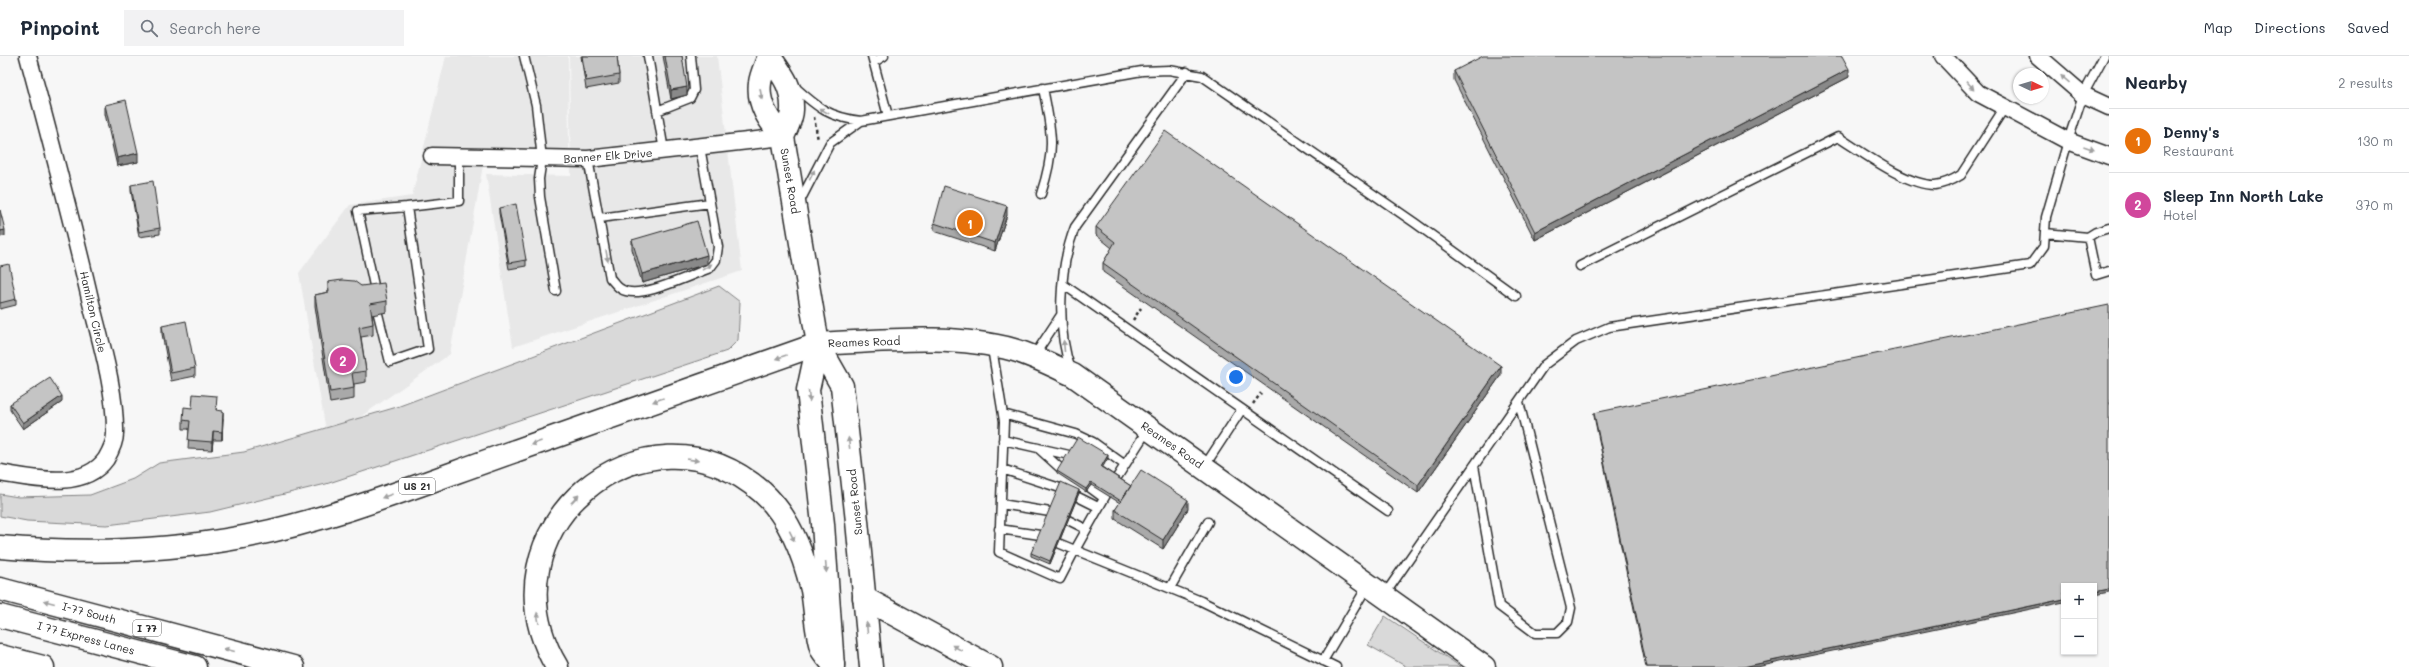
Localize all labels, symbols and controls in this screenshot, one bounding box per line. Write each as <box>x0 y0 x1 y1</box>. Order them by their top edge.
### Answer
search box <box>124 10 404 46</box>
text: Pinpoint <box>20 15 100 40</box>
icon: search <box>138 17 160 39</box>
text: Search here <box>170 18 261 38</box>
text: Map <box>2204 18 2232 37</box>
text: Directions <box>2254 18 2325 37</box>
text: Saved <box>2347 18 2389 37</box>
north arrow <box>2013 68 2049 104</box>
text: Nearby <box>2125 71 2187 93</box>
text: 2 results <box>2338 74 2393 91</box>
one-way arrow <box>2059 75 2070 84</box>
one-way arrow <box>1965 80 1975 90</box>
one-way arrow <box>758 88 764 100</box>
one-way arrow <box>818 107 830 114</box>
text: Denny's <box>2163 122 2220 142</box>
text: 1 <box>2135 132 2141 149</box>
text: 130 m <box>2357 132 2393 149</box>
text: Restaurant <box>2163 142 2234 159</box>
street label: Banner Elk Drive <box>563 145 653 166</box>
one-way arrow <box>2083 146 2095 152</box>
street label: Sunset Road <box>777 147 804 215</box>
one-way arrow <box>809 169 815 181</box>
text: Sleep Inn North Lake <box>2163 186 2323 206</box>
text: 2 <box>2134 196 2142 213</box>
text: 370 m <box>2356 196 2393 213</box>
text: Hotel <box>2163 206 2197 223</box>
pin: 1 <box>957 208 983 238</box>
one-way arrow <box>604 250 610 262</box>
one-way arrow <box>702 263 713 271</box>
street label: Hamilton Circle <box>77 270 110 354</box>
street label: Reames Road <box>827 333 901 350</box>
one-way arrow <box>1061 340 1068 352</box>
pin: 2 <box>330 345 356 375</box>
one-way arrow <box>774 354 786 360</box>
your location <box>1226 367 1246 387</box>
one-way arrow <box>806 390 813 402</box>
one-way arrow <box>652 397 664 403</box>
street label: Reames Road <box>1138 418 1206 472</box>
one-way arrow <box>846 437 852 449</box>
one-way arrow <box>529 441 541 447</box>
one-way arrow <box>687 457 700 463</box>
street label: Sunset Road <box>844 468 865 536</box>
road number: US 21 <box>399 478 435 494</box>
one-way arrow <box>380 494 392 500</box>
one-way arrow <box>570 494 580 504</box>
one-way arrow <box>789 530 795 541</box>
one-way arrow <box>823 561 830 573</box>
map controls <box>2061 583 2097 655</box>
button: + <box>2061 583 2097 619</box>
street label: I-77 South <box>61 598 118 627</box>
one-way arrow <box>43 599 55 605</box>
one-way arrow <box>535 612 541 624</box>
street label: I 77 Express Lanes <box>36 617 136 658</box>
button: − <box>2061 619 2097 655</box>
road number: I 77 <box>133 620 161 636</box>
one-way arrow <box>864 622 870 634</box>
one-way arrow <box>951 645 962 652</box>
one-way arrow <box>222 647 234 653</box>

